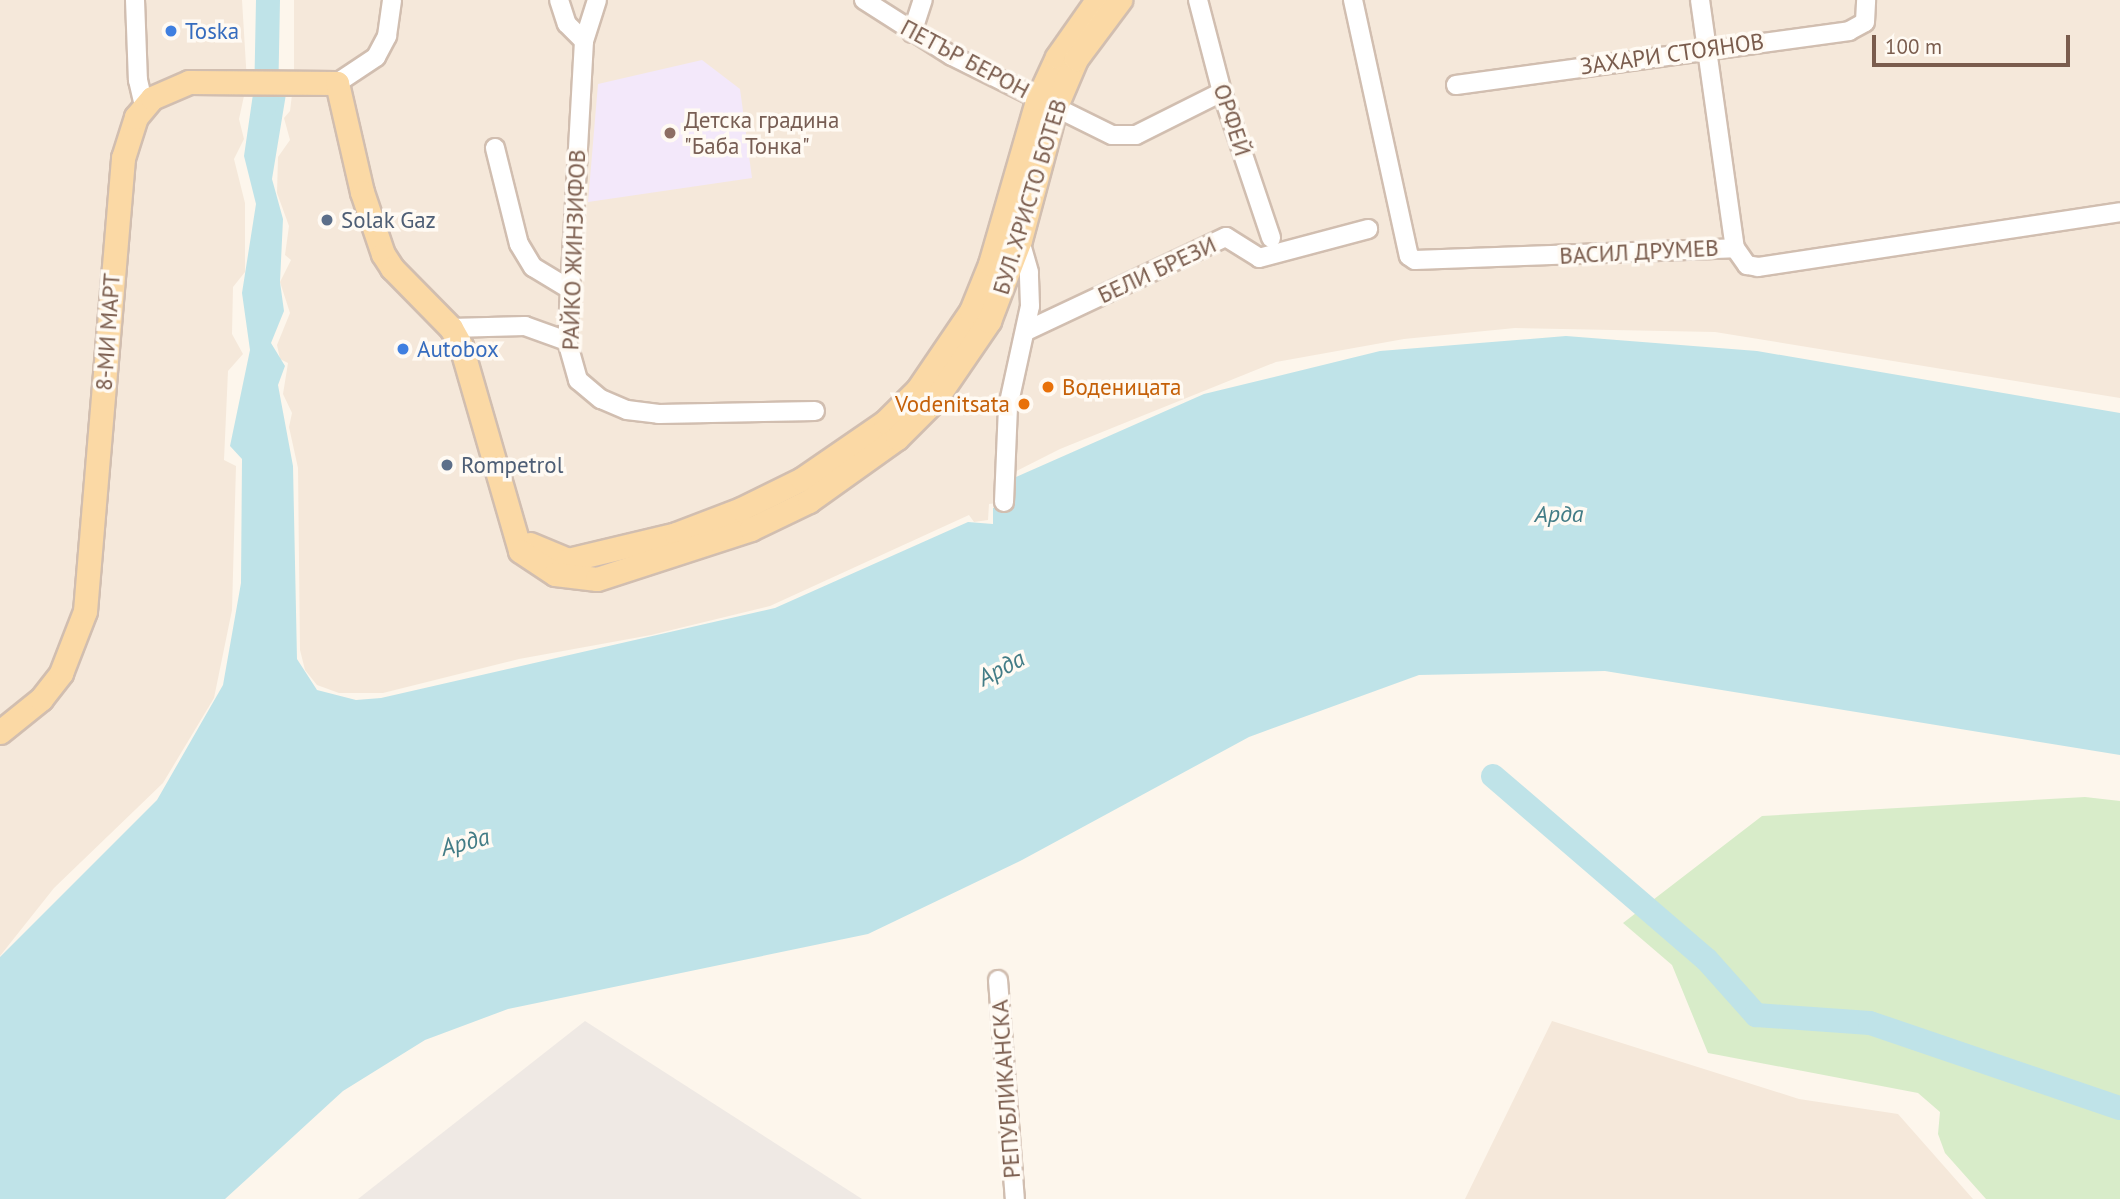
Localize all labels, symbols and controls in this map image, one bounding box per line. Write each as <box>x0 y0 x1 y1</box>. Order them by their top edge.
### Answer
street label: ПЕТЪР БЕРОН <box>896 13 1034 105</box>
place label: Toska <box>185 17 239 45</box>
scale bar <box>1875 21 2073 65</box>
marker: Toska <box>163 23 179 39</box>
street label: ЗАХАРИ СТОЯНОВ <box>1578 27 1766 81</box>
text: 100 m <box>1885 33 1942 60</box>
street label: ОРФЕЙ <box>1207 80 1257 160</box>
street label: БУЛ. ХРИСТО БОТЕВ <box>987 95 1073 299</box>
place label: Детска градина "Баба Тонка" <box>684 106 839 160</box>
marker: Детска градина "Баба Тонка" <box>662 125 678 141</box>
street label: РАЙКО ЖИНЗИФОВ <box>557 149 591 351</box>
place label: Solak Gaz <box>341 206 437 234</box>
marker: Solak Gaz <box>319 212 335 228</box>
street label: БЕЛИ БРЕЗИ <box>1094 231 1220 309</box>
street label: ВАСИЛ ДРУМЕВ <box>1558 234 1720 270</box>
street label: 8-МИ МАРТ <box>90 272 126 392</box>
place label: Autobox <box>417 335 499 363</box>
marker: Autobox <box>395 341 411 357</box>
place label: Воденицата <box>1062 373 1181 401</box>
marker: Воденицата <box>1040 379 1056 395</box>
place label: Vodenitsata <box>895 390 1010 418</box>
marker: Vodenitsata <box>1016 396 1032 412</box>
place label: Rompetrol <box>461 451 563 479</box>
marker: Rompetrol <box>439 457 455 473</box>
water label: Арда <box>1534 500 1584 528</box>
water label: Арда <box>973 644 1029 692</box>
water label: Арда <box>438 822 492 862</box>
street label: РЕПУБЛИКАНСКА <box>986 999 1026 1179</box>

